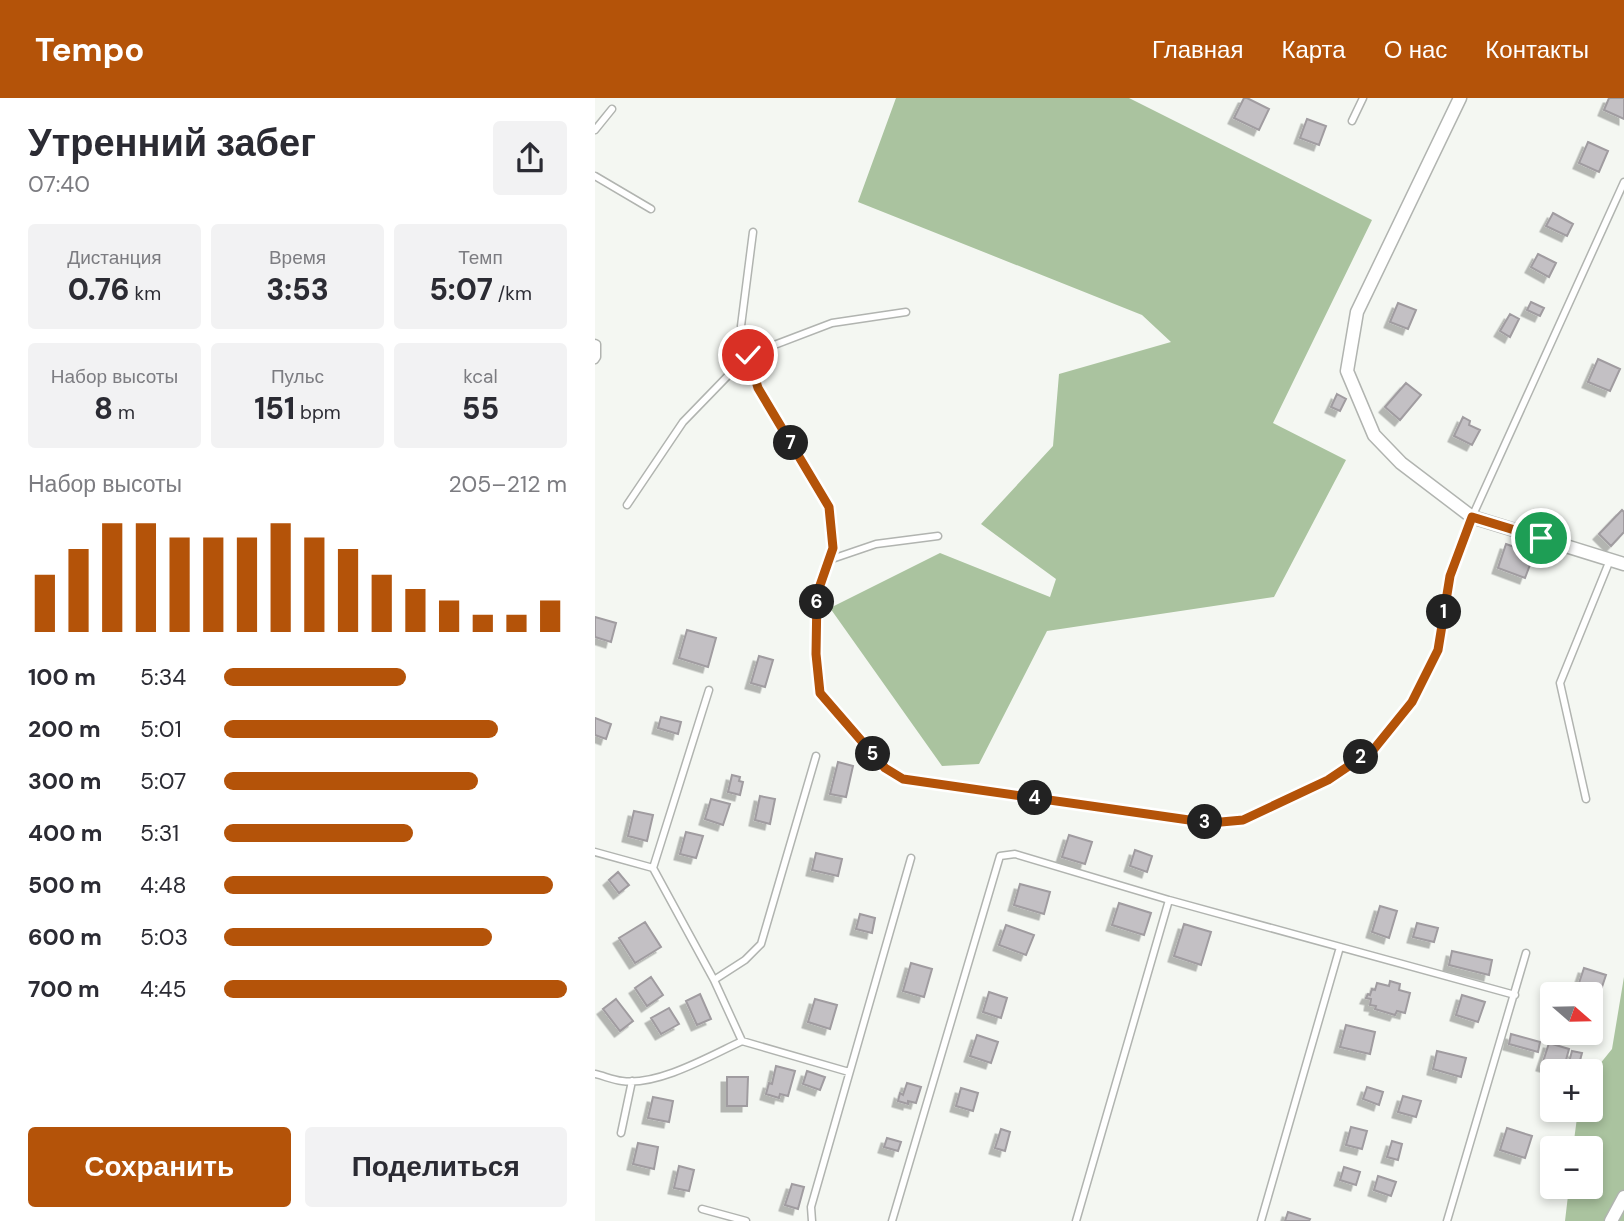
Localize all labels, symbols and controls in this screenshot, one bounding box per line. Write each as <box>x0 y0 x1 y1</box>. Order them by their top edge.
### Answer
text: Tempo <box>35 28 144 71</box>
text: Главная <box>1152 34 1243 65</box>
text: Карта <box>1281 34 1346 65</box>
text: О нас <box>1384 34 1447 65</box>
text: Контакты <box>1485 34 1589 65</box>
text: Утренний забег <box>28 118 316 168</box>
button: share <box>493 121 567 195</box>
text: 07:40 <box>28 169 90 199</box>
text: Дистанция <box>67 245 162 270</box>
text: Время <box>269 245 326 270</box>
text: Темп <box>458 245 503 270</box>
text: 0.76 <box>68 270 130 309</box>
text: 3:53 <box>266 270 329 309</box>
text: 5:07 <box>429 270 493 309</box>
text: km <box>130 281 161 306</box>
text: /km <box>493 281 532 306</box>
pin <box>718 325 778 385</box>
icon: check <box>729 336 767 374</box>
text: Набор высоты <box>51 364 178 389</box>
text: Пульс <box>271 364 324 389</box>
text: kcal <box>463 364 498 389</box>
text: 8 <box>94 389 113 428</box>
text: 151 <box>254 389 295 428</box>
text: 55 <box>462 389 499 428</box>
text: m <box>113 400 135 425</box>
text: bpm <box>295 400 341 425</box>
pin: 7 <box>773 426 809 460</box>
text: 7 <box>785 430 796 455</box>
text: Набор высоты <box>28 469 182 499</box>
text: 205–212 m <box>449 469 567 499</box>
pin <box>1511 508 1571 568</box>
icon: arrive <box>1522 519 1560 557</box>
pin: 6 <box>799 584 835 620</box>
text: 6 <box>810 589 823 614</box>
pin: 1 <box>1427 594 1461 630</box>
text: 1 <box>1440 599 1447 624</box>
text: 100 m <box>28 662 96 692</box>
text: 5:34 <box>140 662 186 692</box>
text: 200 m <box>28 714 101 744</box>
text: 5:01 <box>140 714 182 744</box>
pin: 5 <box>855 736 891 772</box>
pin: 2 <box>1343 740 1379 774</box>
text: 5 <box>867 741 878 766</box>
text: 2 <box>1355 744 1366 769</box>
text: 300 m <box>28 766 101 796</box>
text: 5:07 <box>140 766 186 796</box>
pin: 4 <box>1017 780 1053 816</box>
text: 4 <box>1028 785 1041 810</box>
pin: 3 <box>1187 804 1223 840</box>
text: 3 <box>1199 809 1210 834</box>
text: 400 m <box>28 818 102 848</box>
text: 5:31 <box>140 818 179 848</box>
text: 500 m <box>28 870 102 900</box>
text: 4:48 <box>140 870 187 900</box>
text: 600 m <box>28 922 102 952</box>
text: 5:03 <box>140 922 188 952</box>
text: 700 m <box>28 974 100 1004</box>
text: 4:45 <box>140 974 187 1004</box>
north arrow <box>1540 982 1603 1045</box>
map controls <box>1540 982 1603 1199</box>
button: + <box>1540 1059 1603 1122</box>
button: Сохранить <box>28 1127 291 1207</box>
button: Поделиться <box>305 1127 567 1207</box>
button: − <box>1540 1136 1603 1199</box>

